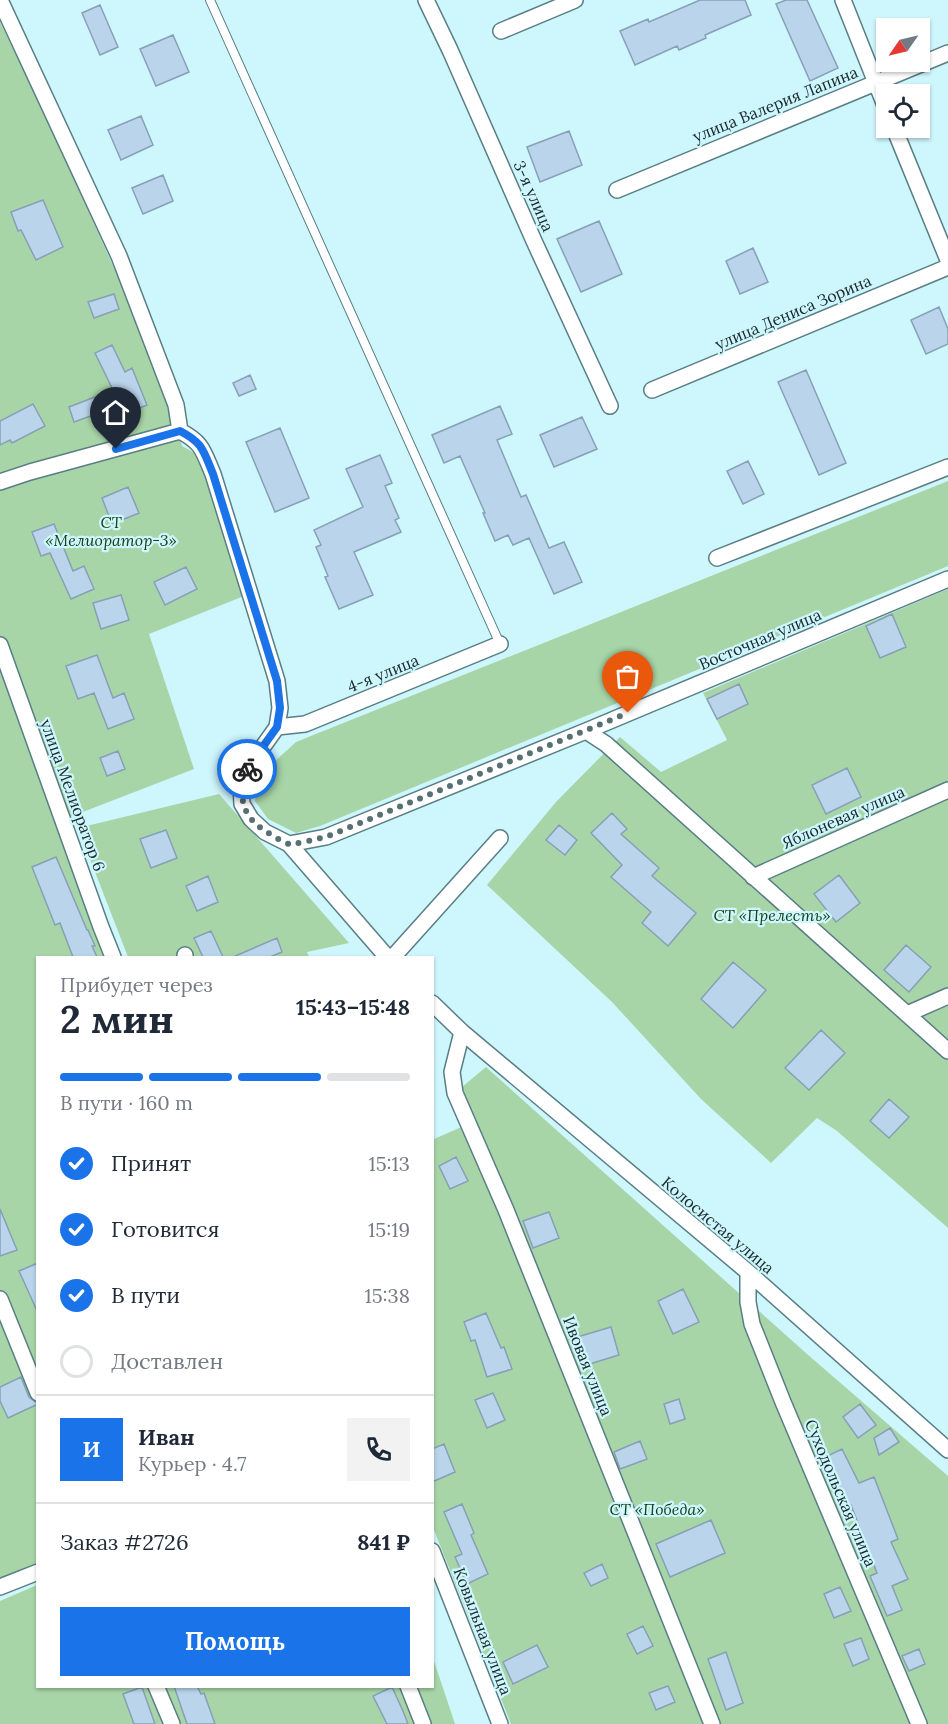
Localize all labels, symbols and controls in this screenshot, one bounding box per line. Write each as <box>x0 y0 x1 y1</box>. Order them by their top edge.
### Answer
north arrow <box>876 18 930 72</box>
map controls <box>876 18 930 138</box>
street label: улица Валерия Лапина <box>689 62 861 146</box>
button: locate <box>876 84 930 138</box>
street label: 3-я улица <box>509 157 559 235</box>
street label: улица Дениса Зорина <box>712 270 874 354</box>
pin <box>90 387 141 449</box>
icon: home <box>99 396 132 429</box>
park label: СТ «Мелиоратор-3» <box>45 512 177 550</box>
street label: Восточная улица <box>696 604 824 674</box>
street label: 4-я улица <box>344 650 422 696</box>
pin <box>602 651 653 713</box>
icon: bag <box>611 660 644 693</box>
street label: улица Мелиоратор 6 <box>36 716 110 874</box>
courier <box>217 739 277 799</box>
icon: bike <box>231 753 264 786</box>
street label: Яблоневая улица <box>778 781 908 853</box>
park label: СТ «Прелесть» <box>713 905 831 925</box>
text: Прибудет через <box>60 972 213 997</box>
text: 15:43–15:48 <box>296 993 410 1021</box>
text: 2 мин <box>60 994 174 1044</box>
text: В пути · 160 m <box>60 1090 193 1115</box>
icon: check <box>60 1147 93 1180</box>
text: Принят <box>111 1149 191 1177</box>
text: 15:13 <box>368 1151 410 1176</box>
street label: Колосистая улица <box>658 1172 778 1278</box>
icon: check <box>60 1213 93 1246</box>
text: Готовится <box>111 1215 220 1243</box>
text: 15:19 <box>368 1217 410 1242</box>
icon: check <box>60 1279 93 1312</box>
text: В пути <box>111 1281 180 1309</box>
text: 15:38 <box>364 1283 410 1308</box>
street label: Ивовая улица <box>559 1313 617 1419</box>
text: Доставлен <box>111 1347 223 1375</box>
street label: Суходольская улица <box>801 1416 881 1570</box>
button: phone <box>347 1418 410 1481</box>
text: Иван <box>138 1423 195 1451</box>
text: И <box>82 1435 101 1463</box>
text: Курьер · 4.7 <box>138 1451 246 1476</box>
park label: СТ «Победа» <box>609 1499 705 1519</box>
text: Заказ #2726 <box>60 1528 189 1556</box>
text: 841 ₽ <box>357 1528 410 1556</box>
street label: Ковыльная улица <box>449 1564 517 1698</box>
button: Помощь <box>60 1607 410 1676</box>

